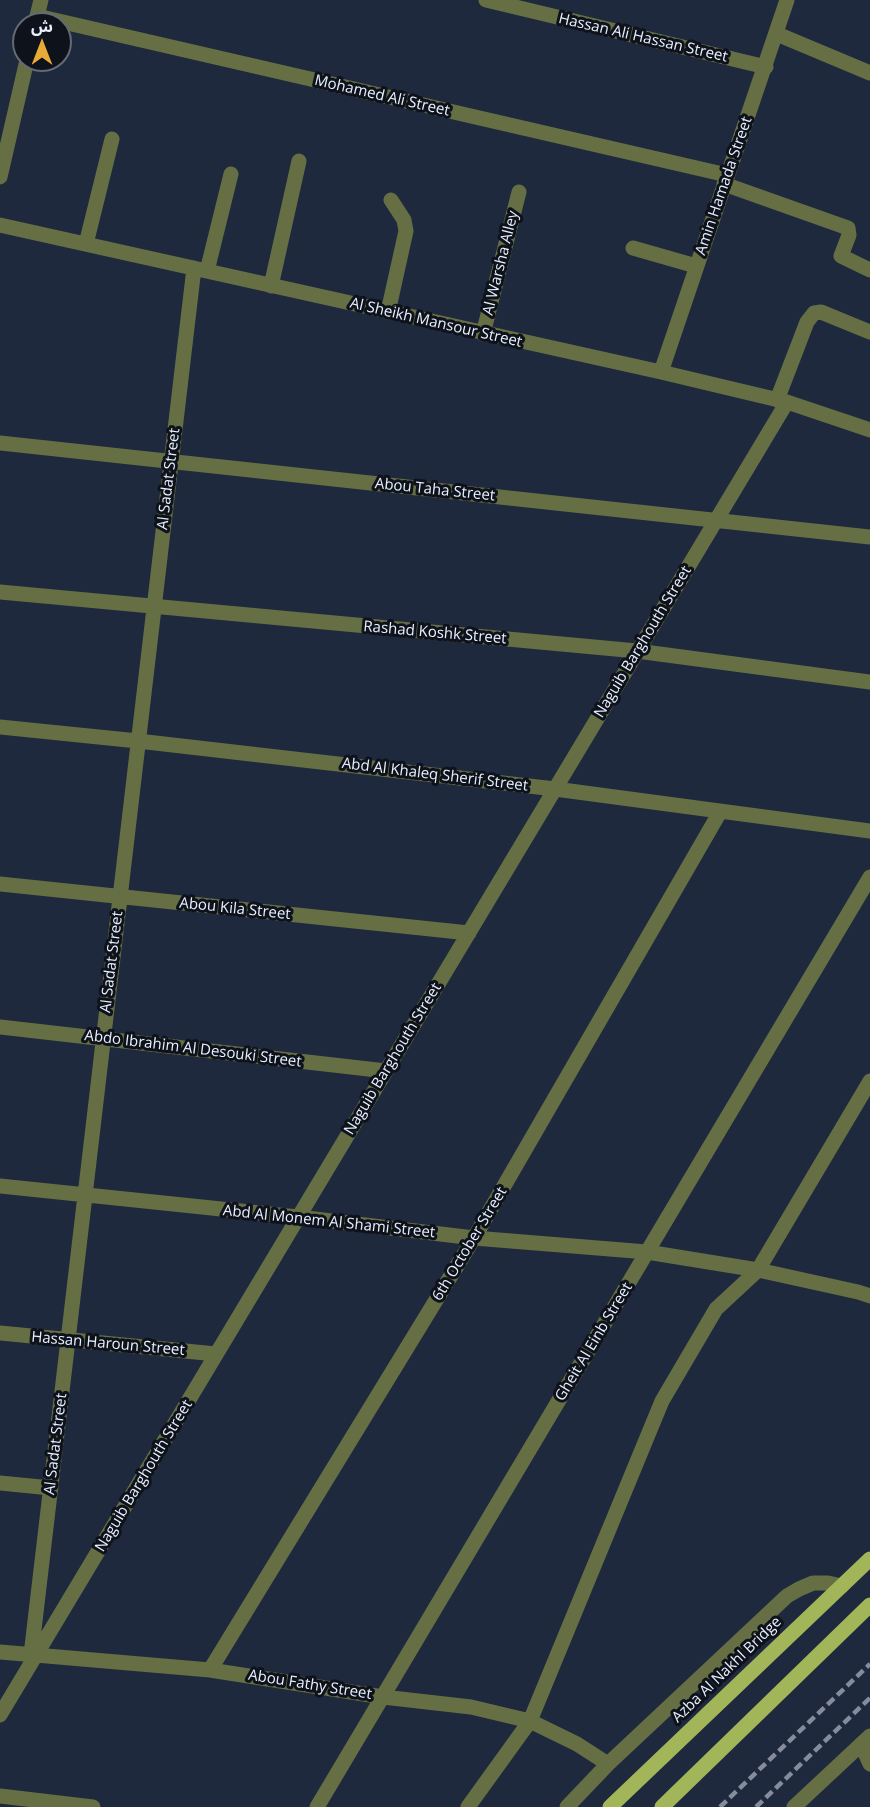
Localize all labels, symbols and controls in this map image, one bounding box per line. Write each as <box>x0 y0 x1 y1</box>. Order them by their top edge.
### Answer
street label: Hassan Ali Hassan Street <box>557 10 729 66</box>
north arrow <box>12 12 72 72</box>
text: ش <box>31 15 53 37</box>
street label: Mohamed Ali Street <box>313 72 451 120</box>
street label: Amin Hamada Street <box>692 114 756 258</box>
street label: Al Warsha Alley <box>479 209 523 317</box>
street label: Al Sheikh Mansour Street <box>348 294 524 352</box>
street label: Al Sadat Street <box>154 427 184 531</box>
street label: Abou Taha Street <box>374 475 496 505</box>
street label: Naguib Barghouth Street <box>591 563 695 721</box>
street label: Rashad Koshk Street <box>363 618 507 648</box>
street label: Abd Al Khaleq Sherif Street <box>341 755 529 795</box>
street label: Abou Kila Street <box>179 894 291 924</box>
street label: Al Sadat Street <box>97 910 127 1014</box>
street label: Naguib Barghouth Street <box>341 980 445 1138</box>
street label: Abdo Ibrahim Al Desouki Street <box>83 1027 303 1071</box>
street label: 6th October Street <box>429 1184 511 1304</box>
street label: Abd Al Monem Al Shami Street <box>222 1202 436 1242</box>
street label: Gheit Al Einb Street <box>552 1279 636 1405</box>
street label: Hassan Haroun Street <box>31 1328 185 1360</box>
street label: Al Sadat Street <box>41 1392 71 1496</box>
street label: Naguib Barghouth Street <box>92 1397 196 1555</box>
street label: Azba Al Nakhl Bridge <box>669 1613 785 1727</box>
street label: Abou Fathy Street <box>247 1666 373 1704</box>

